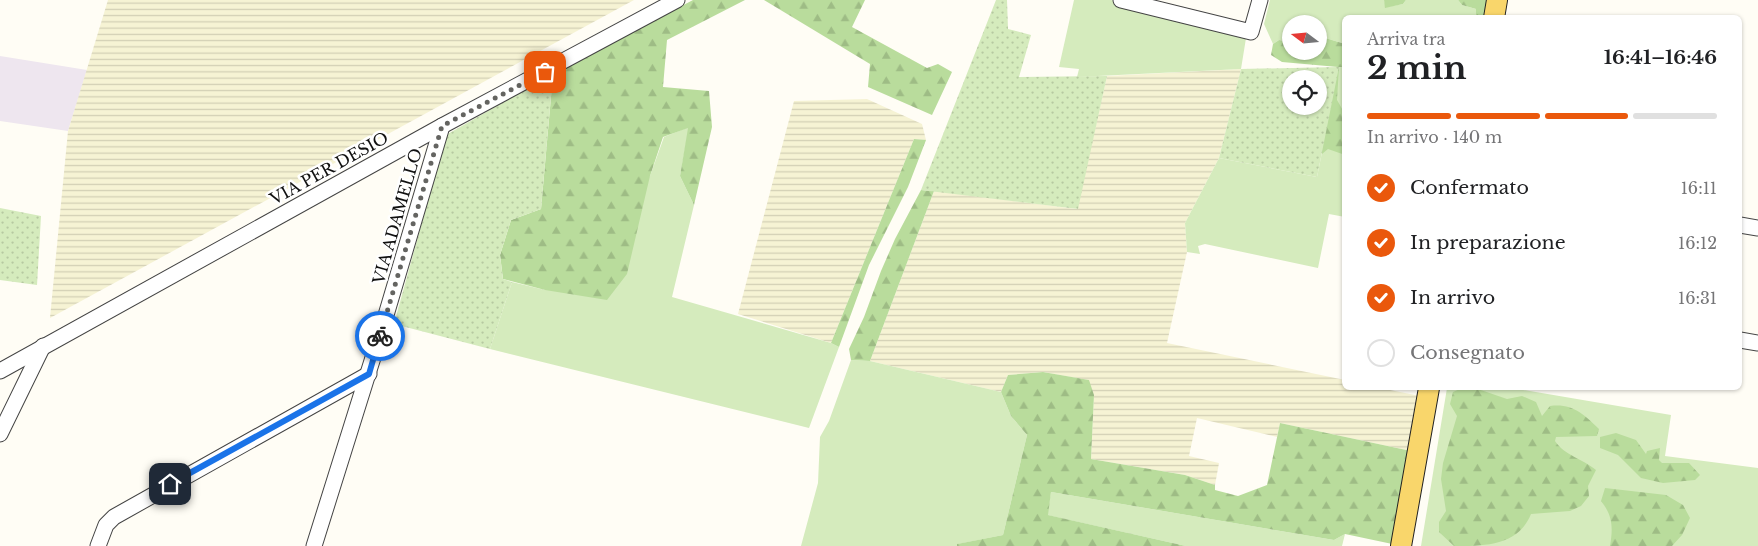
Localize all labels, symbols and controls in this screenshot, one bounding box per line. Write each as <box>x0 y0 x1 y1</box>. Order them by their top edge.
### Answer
north arrow <box>1282 15 1328 60</box>
map controls <box>1282 15 1327 115</box>
text: Arriva tra <box>1367 29 1445 49</box>
text: 16:41–16:46 <box>1604 46 1717 69</box>
text: 2 min <box>1367 48 1467 88</box>
pin <box>524 51 566 93</box>
icon: bag <box>531 58 559 86</box>
button: locate <box>1282 70 1327 115</box>
street label: VIA PER DESIO <box>265 127 392 209</box>
text: In arrivo · 140 m <box>1367 127 1502 147</box>
street label: VIA ADAMELLO <box>368 146 426 287</box>
icon: check <box>1367 174 1395 202</box>
text: Confermato <box>1410 176 1529 199</box>
text: 16:11 <box>1681 178 1717 198</box>
icon: check <box>1367 229 1395 257</box>
text: In preparazione <box>1410 231 1566 254</box>
text: 16:12 <box>1678 233 1717 253</box>
icon: check <box>1367 284 1395 312</box>
text: In arrivo <box>1410 286 1495 309</box>
text: 16:31 <box>1678 288 1717 308</box>
courier <box>355 311 405 361</box>
icon: bike <box>366 322 394 350</box>
text: Consegnato <box>1410 341 1525 364</box>
pin <box>149 463 191 505</box>
icon: home <box>156 470 184 498</box>

